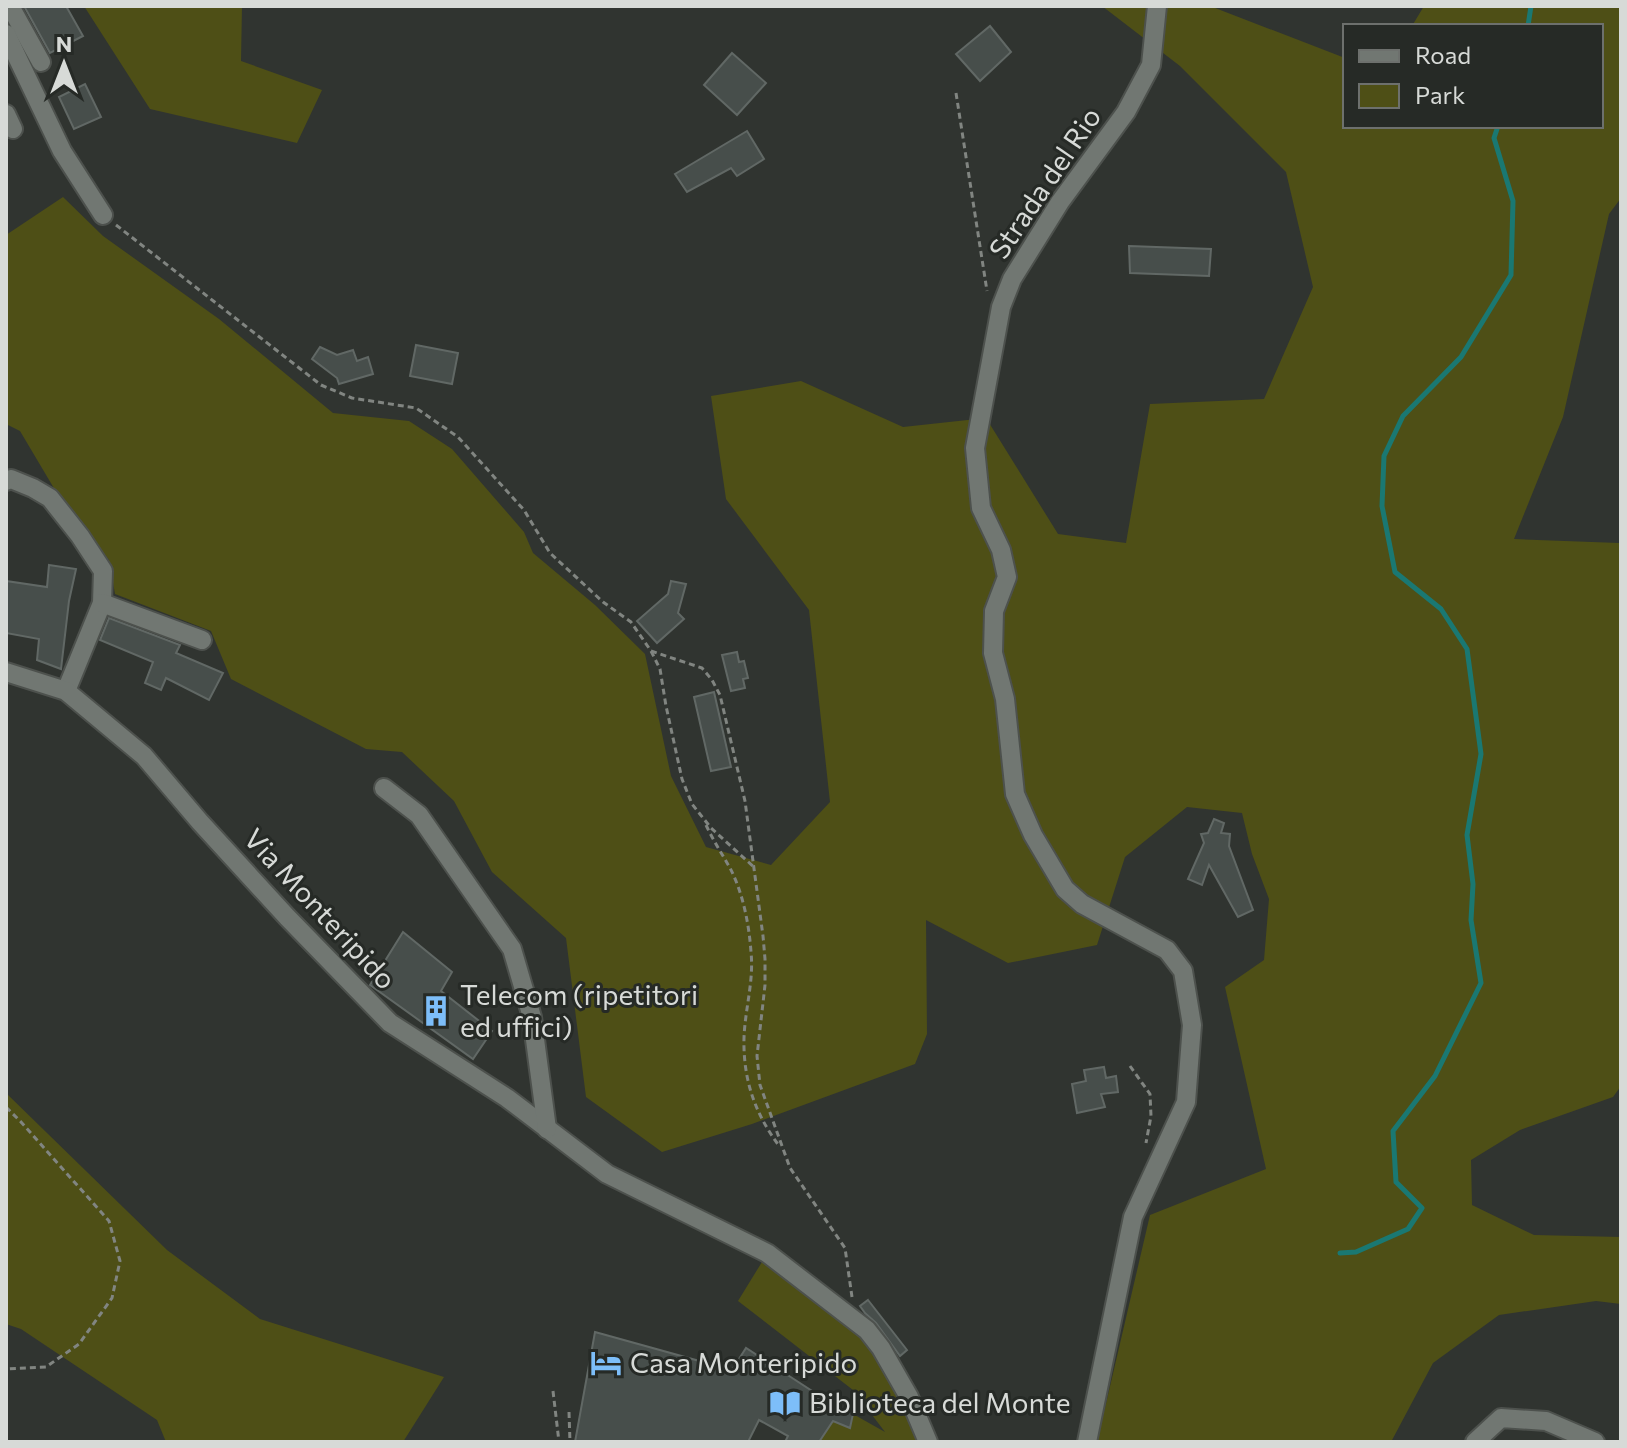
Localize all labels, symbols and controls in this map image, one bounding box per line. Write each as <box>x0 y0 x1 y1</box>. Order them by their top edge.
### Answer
north arrow <box>24 24 104 104</box>
legend <box>1343 24 1603 128</box>
text: N <box>56 30 72 57</box>
text: Road <box>1415 40 1471 69</box>
text: Park <box>1415 80 1465 109</box>
street label: Strada del Rio <box>981 100 1107 265</box>
street label: Via Monteripido <box>238 821 404 996</box>
place label: Telecom (ripetitori ed uffici) <box>460 977 698 1043</box>
building icon: Telecom (ripetitori ed uffici) <box>419 994 453 1028</box>
place label: Casa Monteripido <box>630 1345 857 1379</box>
hotel icon: Casa Monteripido <box>589 1346 623 1380</box>
place label: Biblioteca del Monte <box>809 1385 1071 1419</box>
library icon: Biblioteca del Monte <box>768 1386 802 1420</box>

